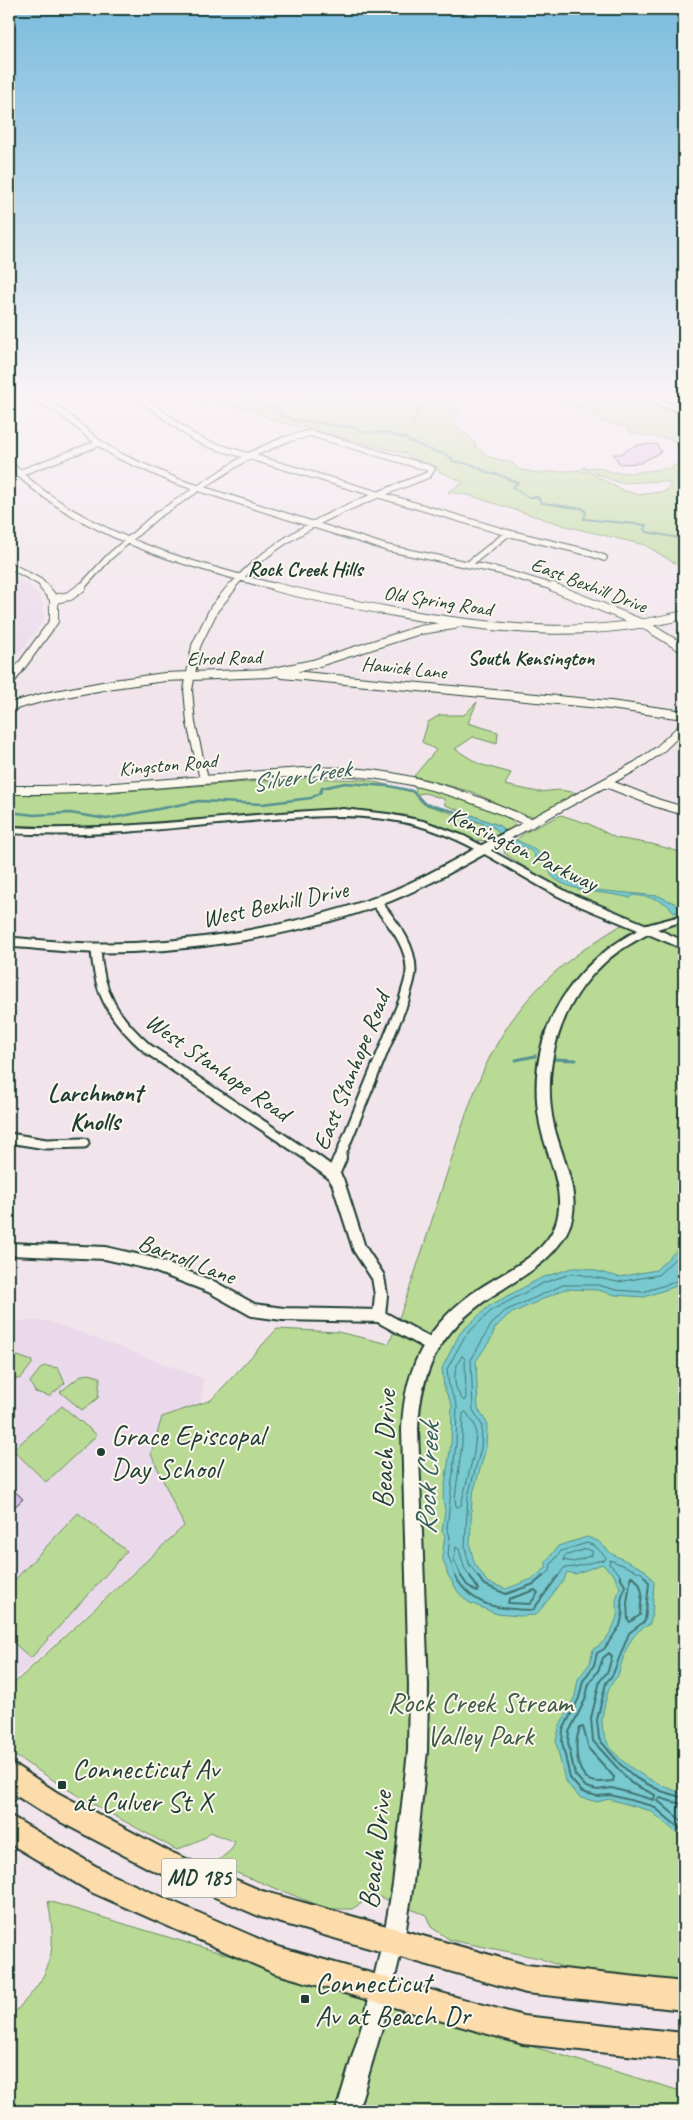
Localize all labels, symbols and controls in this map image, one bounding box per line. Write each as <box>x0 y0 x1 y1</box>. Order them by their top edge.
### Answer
street label: East Bexhill Drive <box>528 551 652 619</box>
district label: Rock Creek Hills <box>247 556 365 582</box>
street label: Old Spring Road <box>382 580 497 622</box>
street label: Elrod Road <box>186 644 265 672</box>
district label: South Kensington <box>468 645 595 671</box>
street label: Hawick Lane <box>360 651 449 685</box>
street label: Kingston Road <box>118 748 221 782</box>
water label: Silver Creek <box>250 752 356 800</box>
street label: Kensington Parkway <box>443 800 604 899</box>
street label: West Bexhill Drive <box>199 873 353 934</box>
street label: East Stanhope Road <box>306 984 398 1154</box>
street label: West Stanhope Road <box>140 1006 299 1130</box>
district label: Larchmont Knolls <box>48 1077 146 1138</box>
street label: Barroll Lane <box>134 1227 242 1292</box>
street label: Beach Drive <box>363 1387 405 1509</box>
place label: Grace Episcopal Day School <box>111 1417 269 1487</box>
water label: Rock Creek <box>406 1418 448 1535</box>
marker: Grace Episcopal Day School <box>95 1446 107 1458</box>
park label: Rock Creek Stream Valley Park <box>387 1684 575 1754</box>
place label: Connecticut Av at Culver St X <box>72 1750 221 1820</box>
marker: Connecticut Av at Culver St X <box>56 1779 68 1791</box>
street label: Beach Drive <box>349 1787 401 1911</box>
road number: MD 185 <box>162 1859 236 1898</box>
place label: Connecticut Av at Beach Dr <box>315 1964 473 2034</box>
marker: Connecticut Av at Beach Dr <box>299 1993 311 2005</box>

